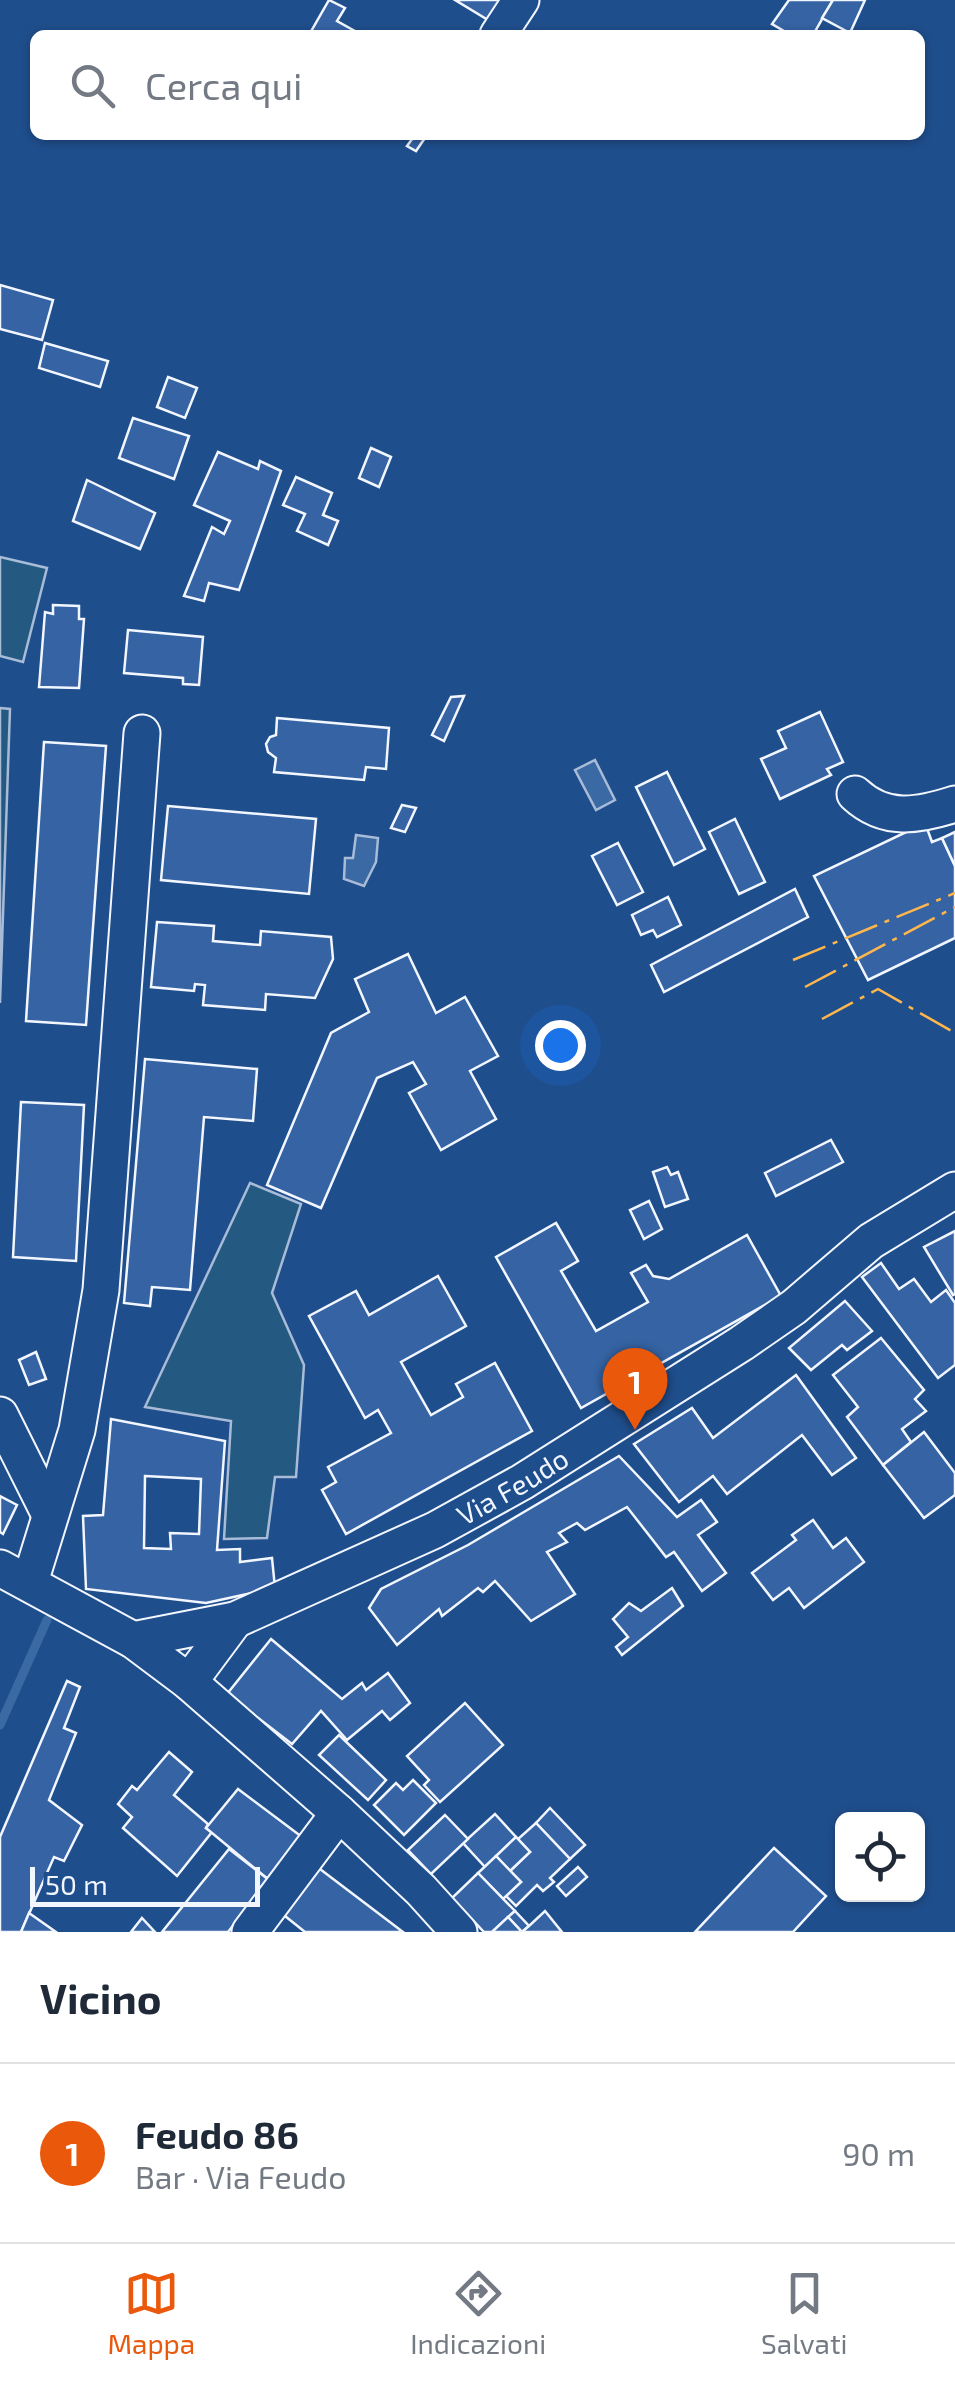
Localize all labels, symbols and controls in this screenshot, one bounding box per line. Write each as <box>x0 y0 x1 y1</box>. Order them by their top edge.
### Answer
search box <box>30 30 925 140</box>
icon: search <box>65 58 120 113</box>
text: Cerca qui <box>145 62 302 108</box>
your location <box>535 1020 586 1071</box>
pin: 1 <box>602 1348 668 1430</box>
street label: Via Feudo <box>451 1440 574 1532</box>
map controls <box>835 1812 925 1902</box>
button: locate <box>835 1812 925 1902</box>
scale bar <box>30 1862 260 1906</box>
text: 50 m <box>45 1867 108 1901</box>
text: Vicino <box>40 1972 161 2022</box>
text: Feudo 86 <box>135 2111 299 2157</box>
text: 1 <box>66 2134 79 2172</box>
text: 90 m <box>842 2134 915 2172</box>
text: Bar · Via Feudo <box>135 2157 346 2195</box>
tab: Mappa <box>107 2266 195 2360</box>
tab: Indicazioni <box>410 2266 546 2360</box>
tab: Salvati <box>761 2266 848 2360</box>

